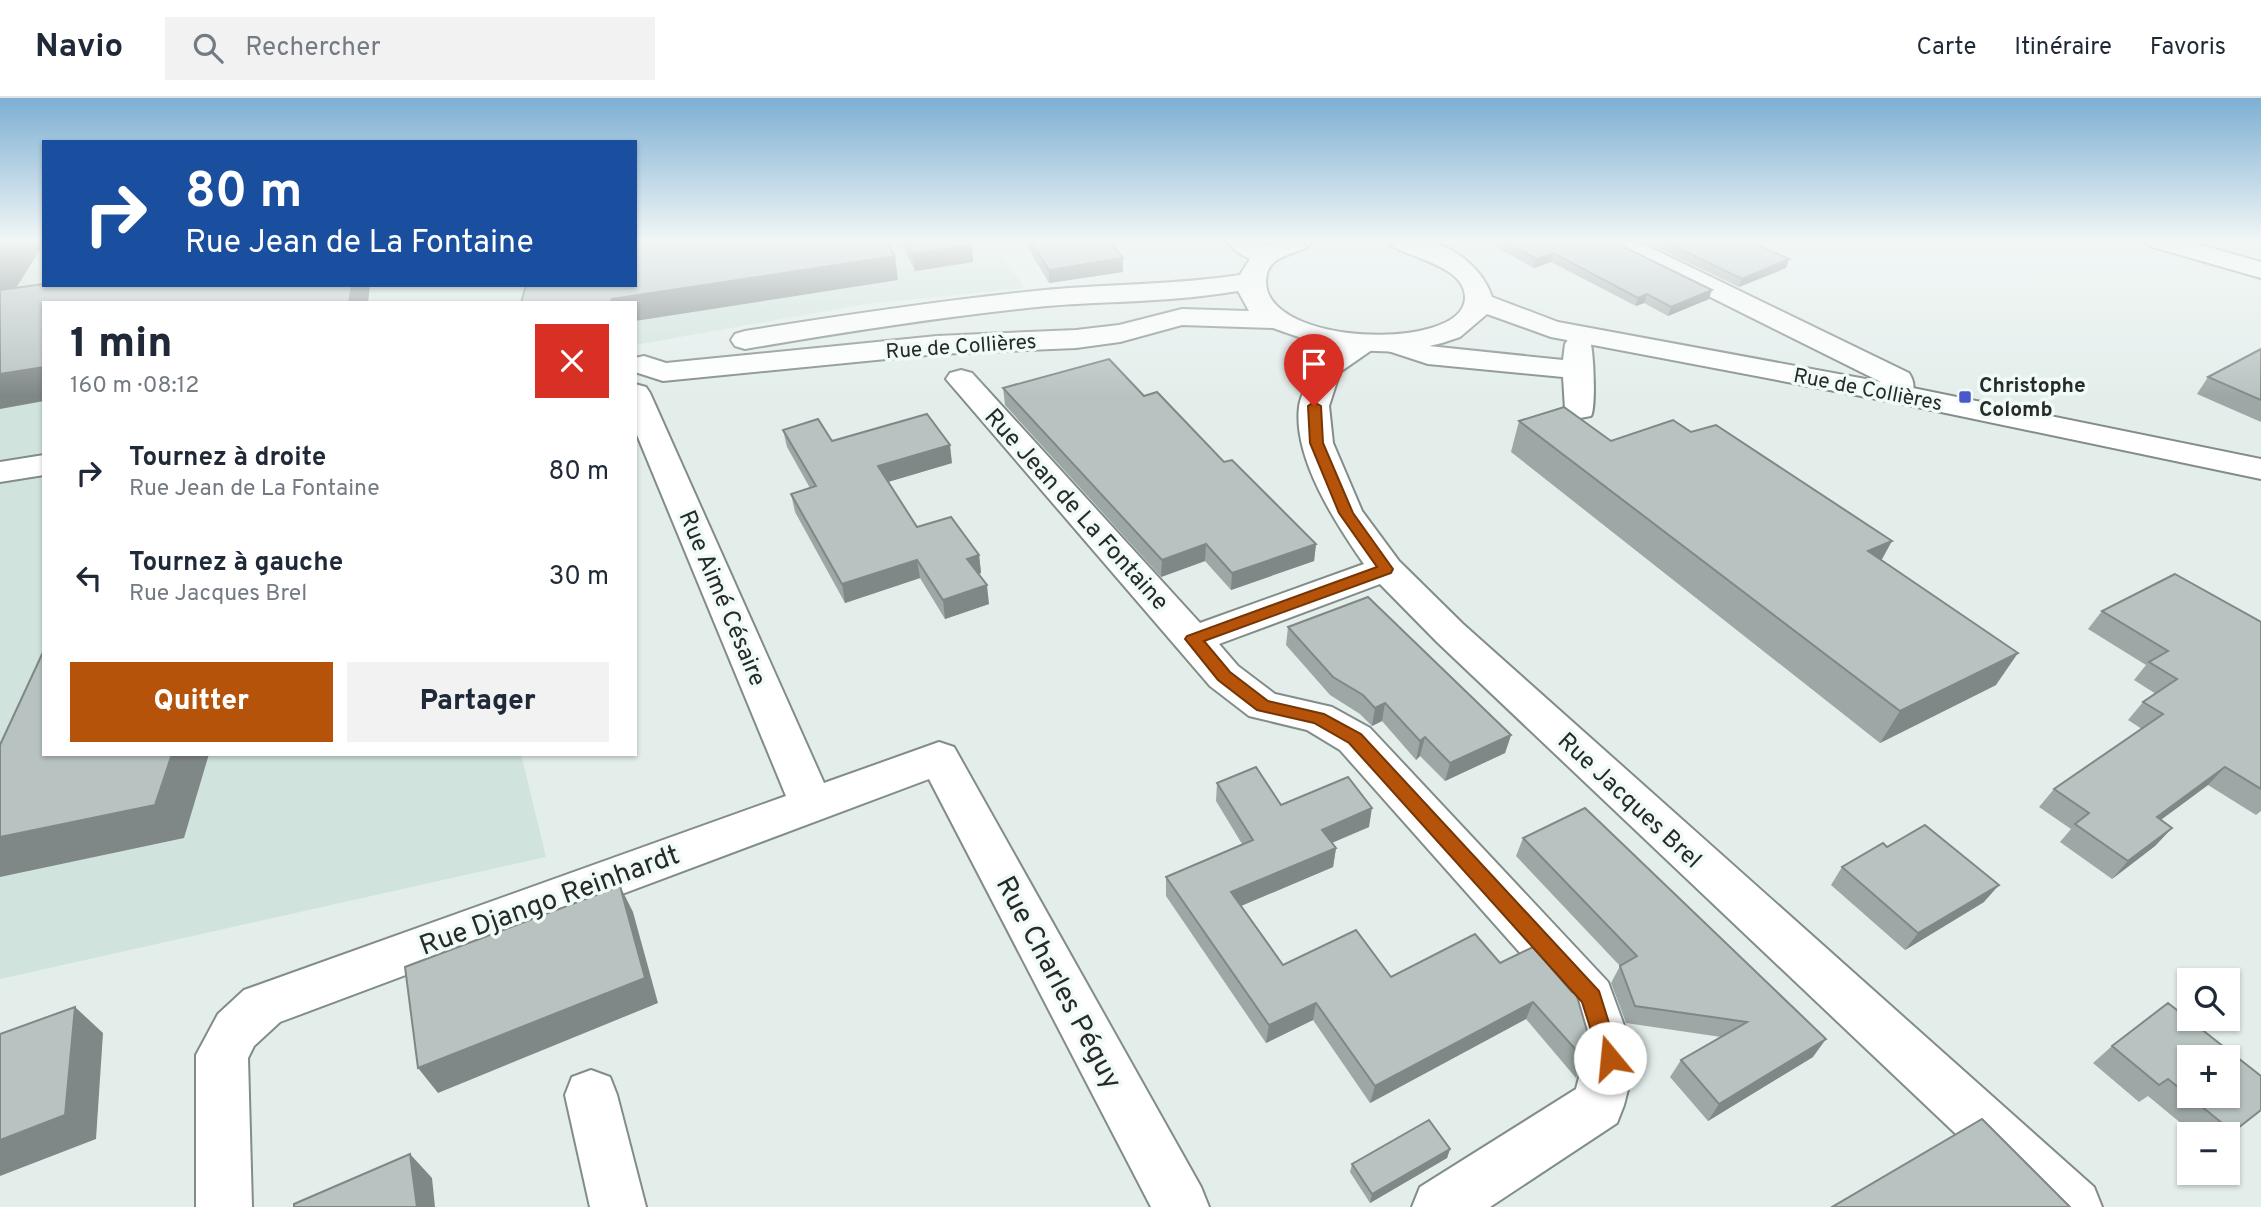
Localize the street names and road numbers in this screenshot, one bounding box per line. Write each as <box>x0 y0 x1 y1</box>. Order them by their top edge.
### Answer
street label: Rue de Collières <box>885 329 1037 366</box>
street label: Rue de Collières <box>1791 363 1945 418</box>
street label: Rue Jean de La Fontaine <box>977 403 1174 618</box>
street label: Rue Aimé Césaire <box>671 506 772 691</box>
street label: Rue Jacques Brel <box>1550 727 1707 876</box>
street label: Rue Django Reinhardt <box>415 838 685 966</box>
street label: Rue Charles Péguy <box>986 871 1129 1096</box>

